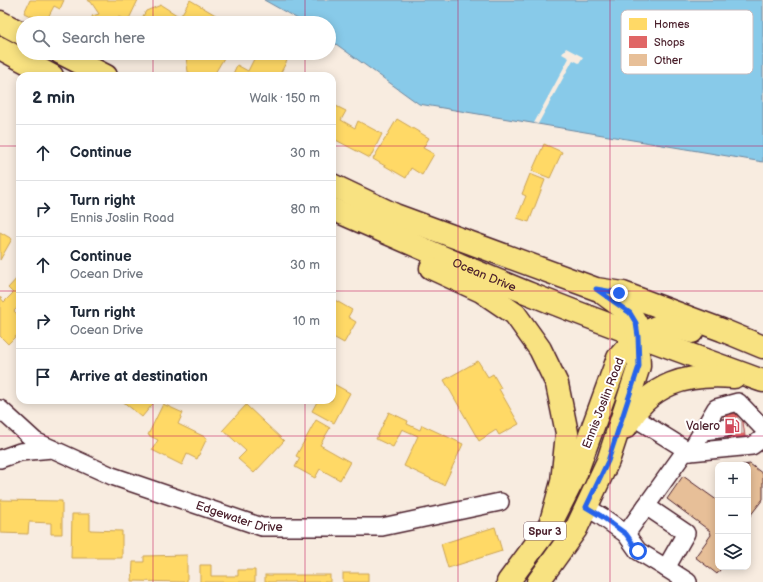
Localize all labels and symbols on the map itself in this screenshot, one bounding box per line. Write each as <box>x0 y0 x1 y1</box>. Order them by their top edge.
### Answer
legend <box>621 10 753 74</box>
text: Homes <box>654 18 690 31</box>
text: Shops <box>654 36 685 49</box>
text: Other <box>654 54 683 67</box>
street label: Ocean Drive <box>450 255 518 295</box>
route end <box>610 284 628 302</box>
street label: Ennis Joslin Road <box>579 356 628 451</box>
fuel station icon: Valero <box>723 417 741 435</box>
place label: Valero <box>686 419 720 434</box>
street label: Edgewater Drive <box>194 498 283 535</box>
road number: Spur 3 <box>524 522 566 540</box>
route start <box>629 542 647 560</box>

